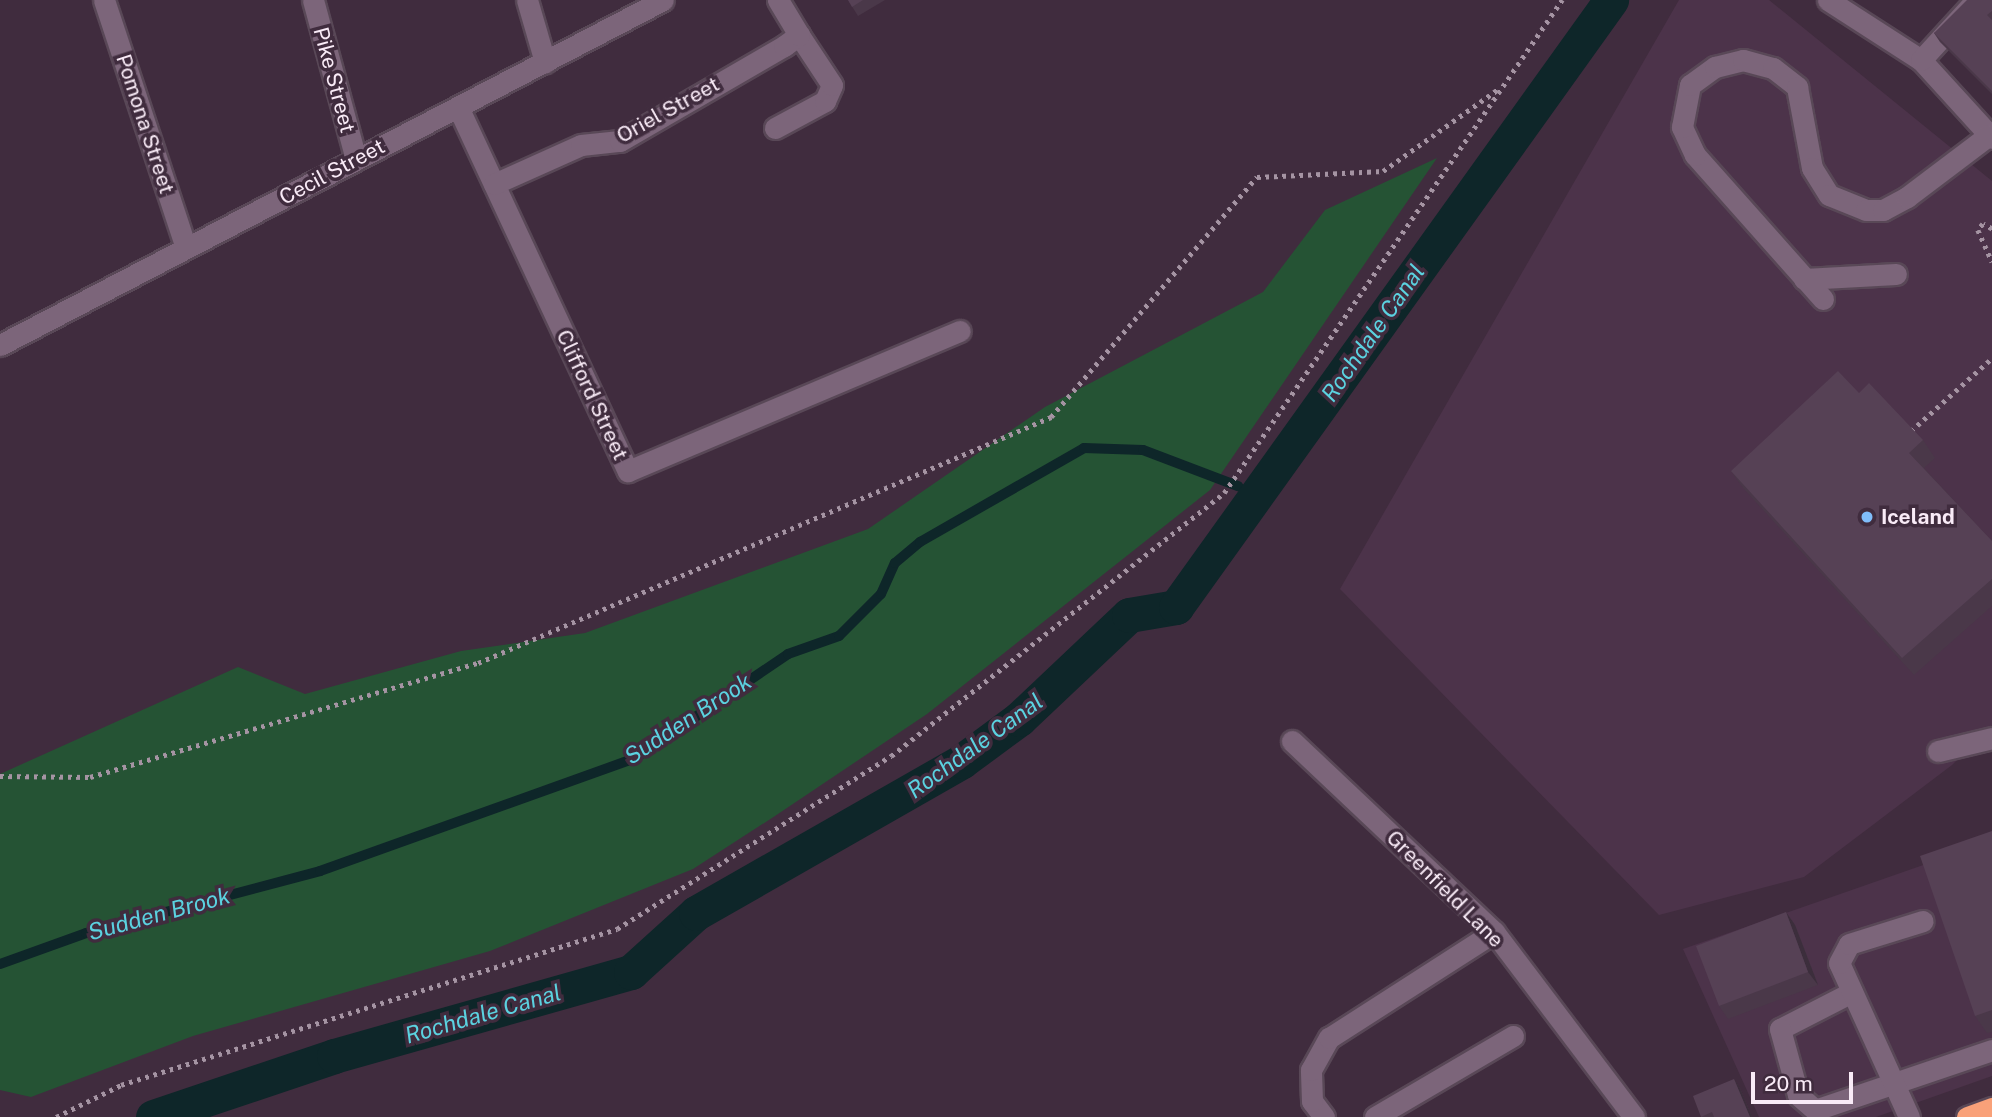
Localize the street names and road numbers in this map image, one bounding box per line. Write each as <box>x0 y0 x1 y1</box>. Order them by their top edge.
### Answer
street label: Pike Street <box>308 24 360 136</box>
street label: Pomona Street <box>111 51 179 197</box>
street label: Oriel Street <box>612 71 724 149</box>
street label: Cecil Street <box>275 134 389 210</box>
street label: Clifford Street <box>551 326 633 464</box>
street label: Greenfield Lane <box>1381 825 1509 953</box>

